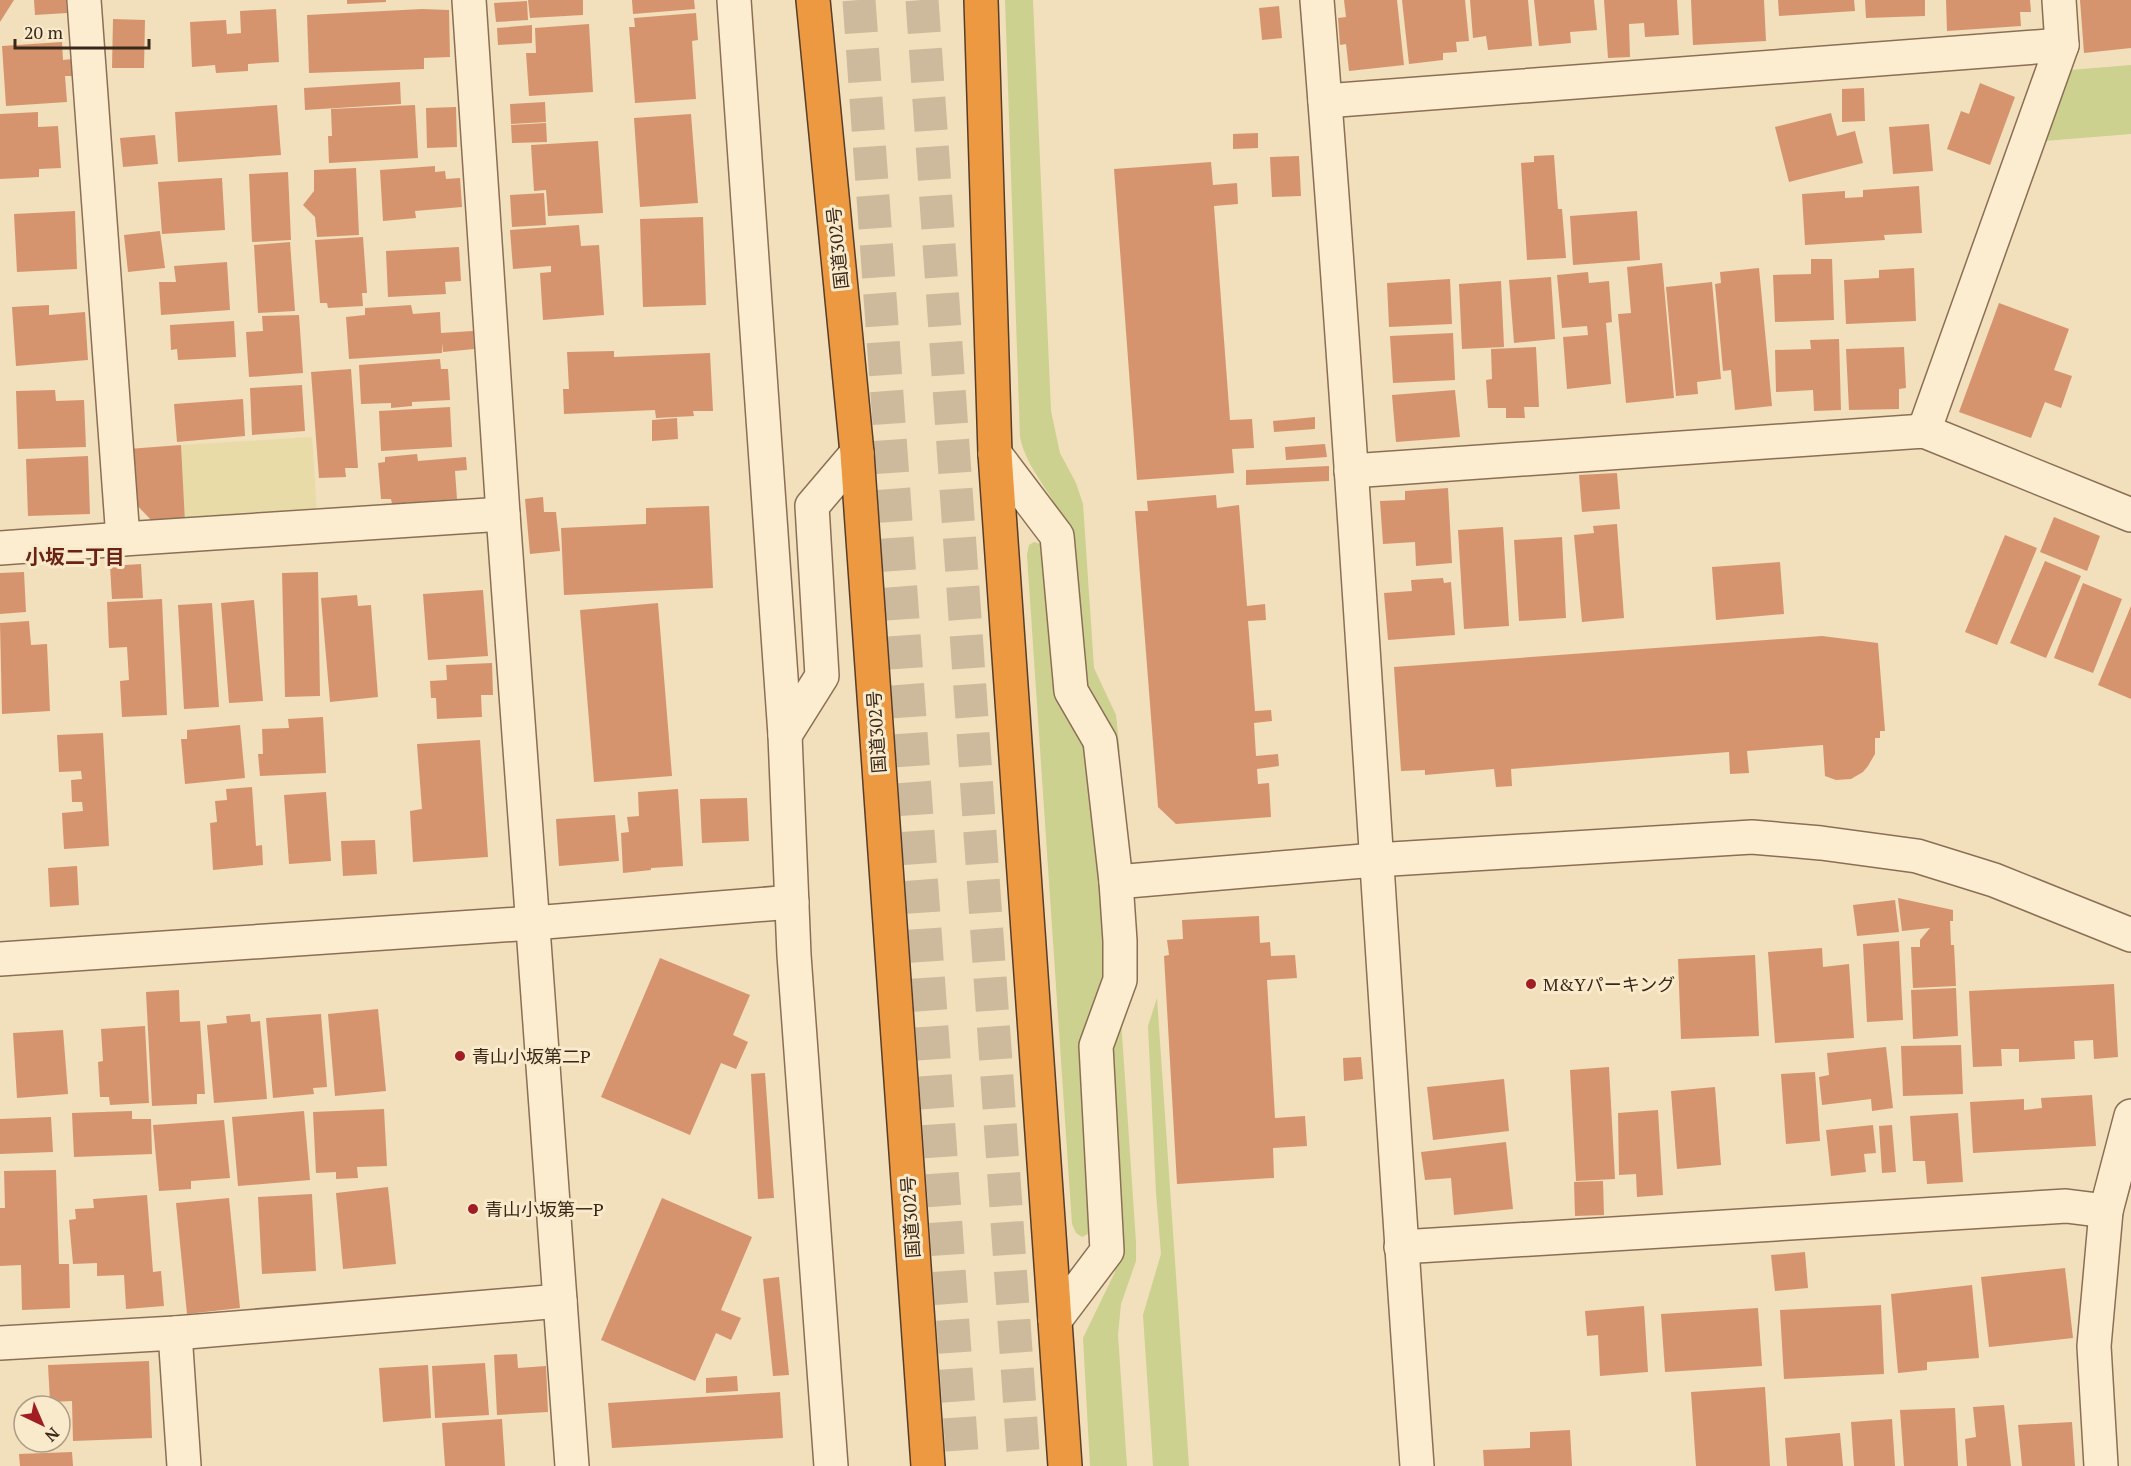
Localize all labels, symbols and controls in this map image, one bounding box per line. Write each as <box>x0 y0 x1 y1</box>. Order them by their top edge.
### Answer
scale bar <box>15 12 148 50</box>
text: 20 m <box>24 20 64 44</box>
street label: 国道302号 <box>821 206 853 290</box>
district label: 小坂二丁目 <box>25 543 125 570</box>
street label: 国道302号 <box>861 690 891 774</box>
place label: M&Yパーキング <box>1543 972 1675 996</box>
marker: M&Yパーキング <box>1524 977 1538 991</box>
place label: 青山小坂第二P <box>472 1044 591 1068</box>
marker: 青山小坂第二P <box>453 1049 467 1063</box>
street label: 国道302号 <box>895 1175 925 1259</box>
place label: 青山小坂第一P <box>485 1197 604 1221</box>
marker: 青山小坂第一P <box>466 1202 480 1216</box>
north arrow <box>12 1394 72 1454</box>
text: N <box>40 1423 64 1447</box>

